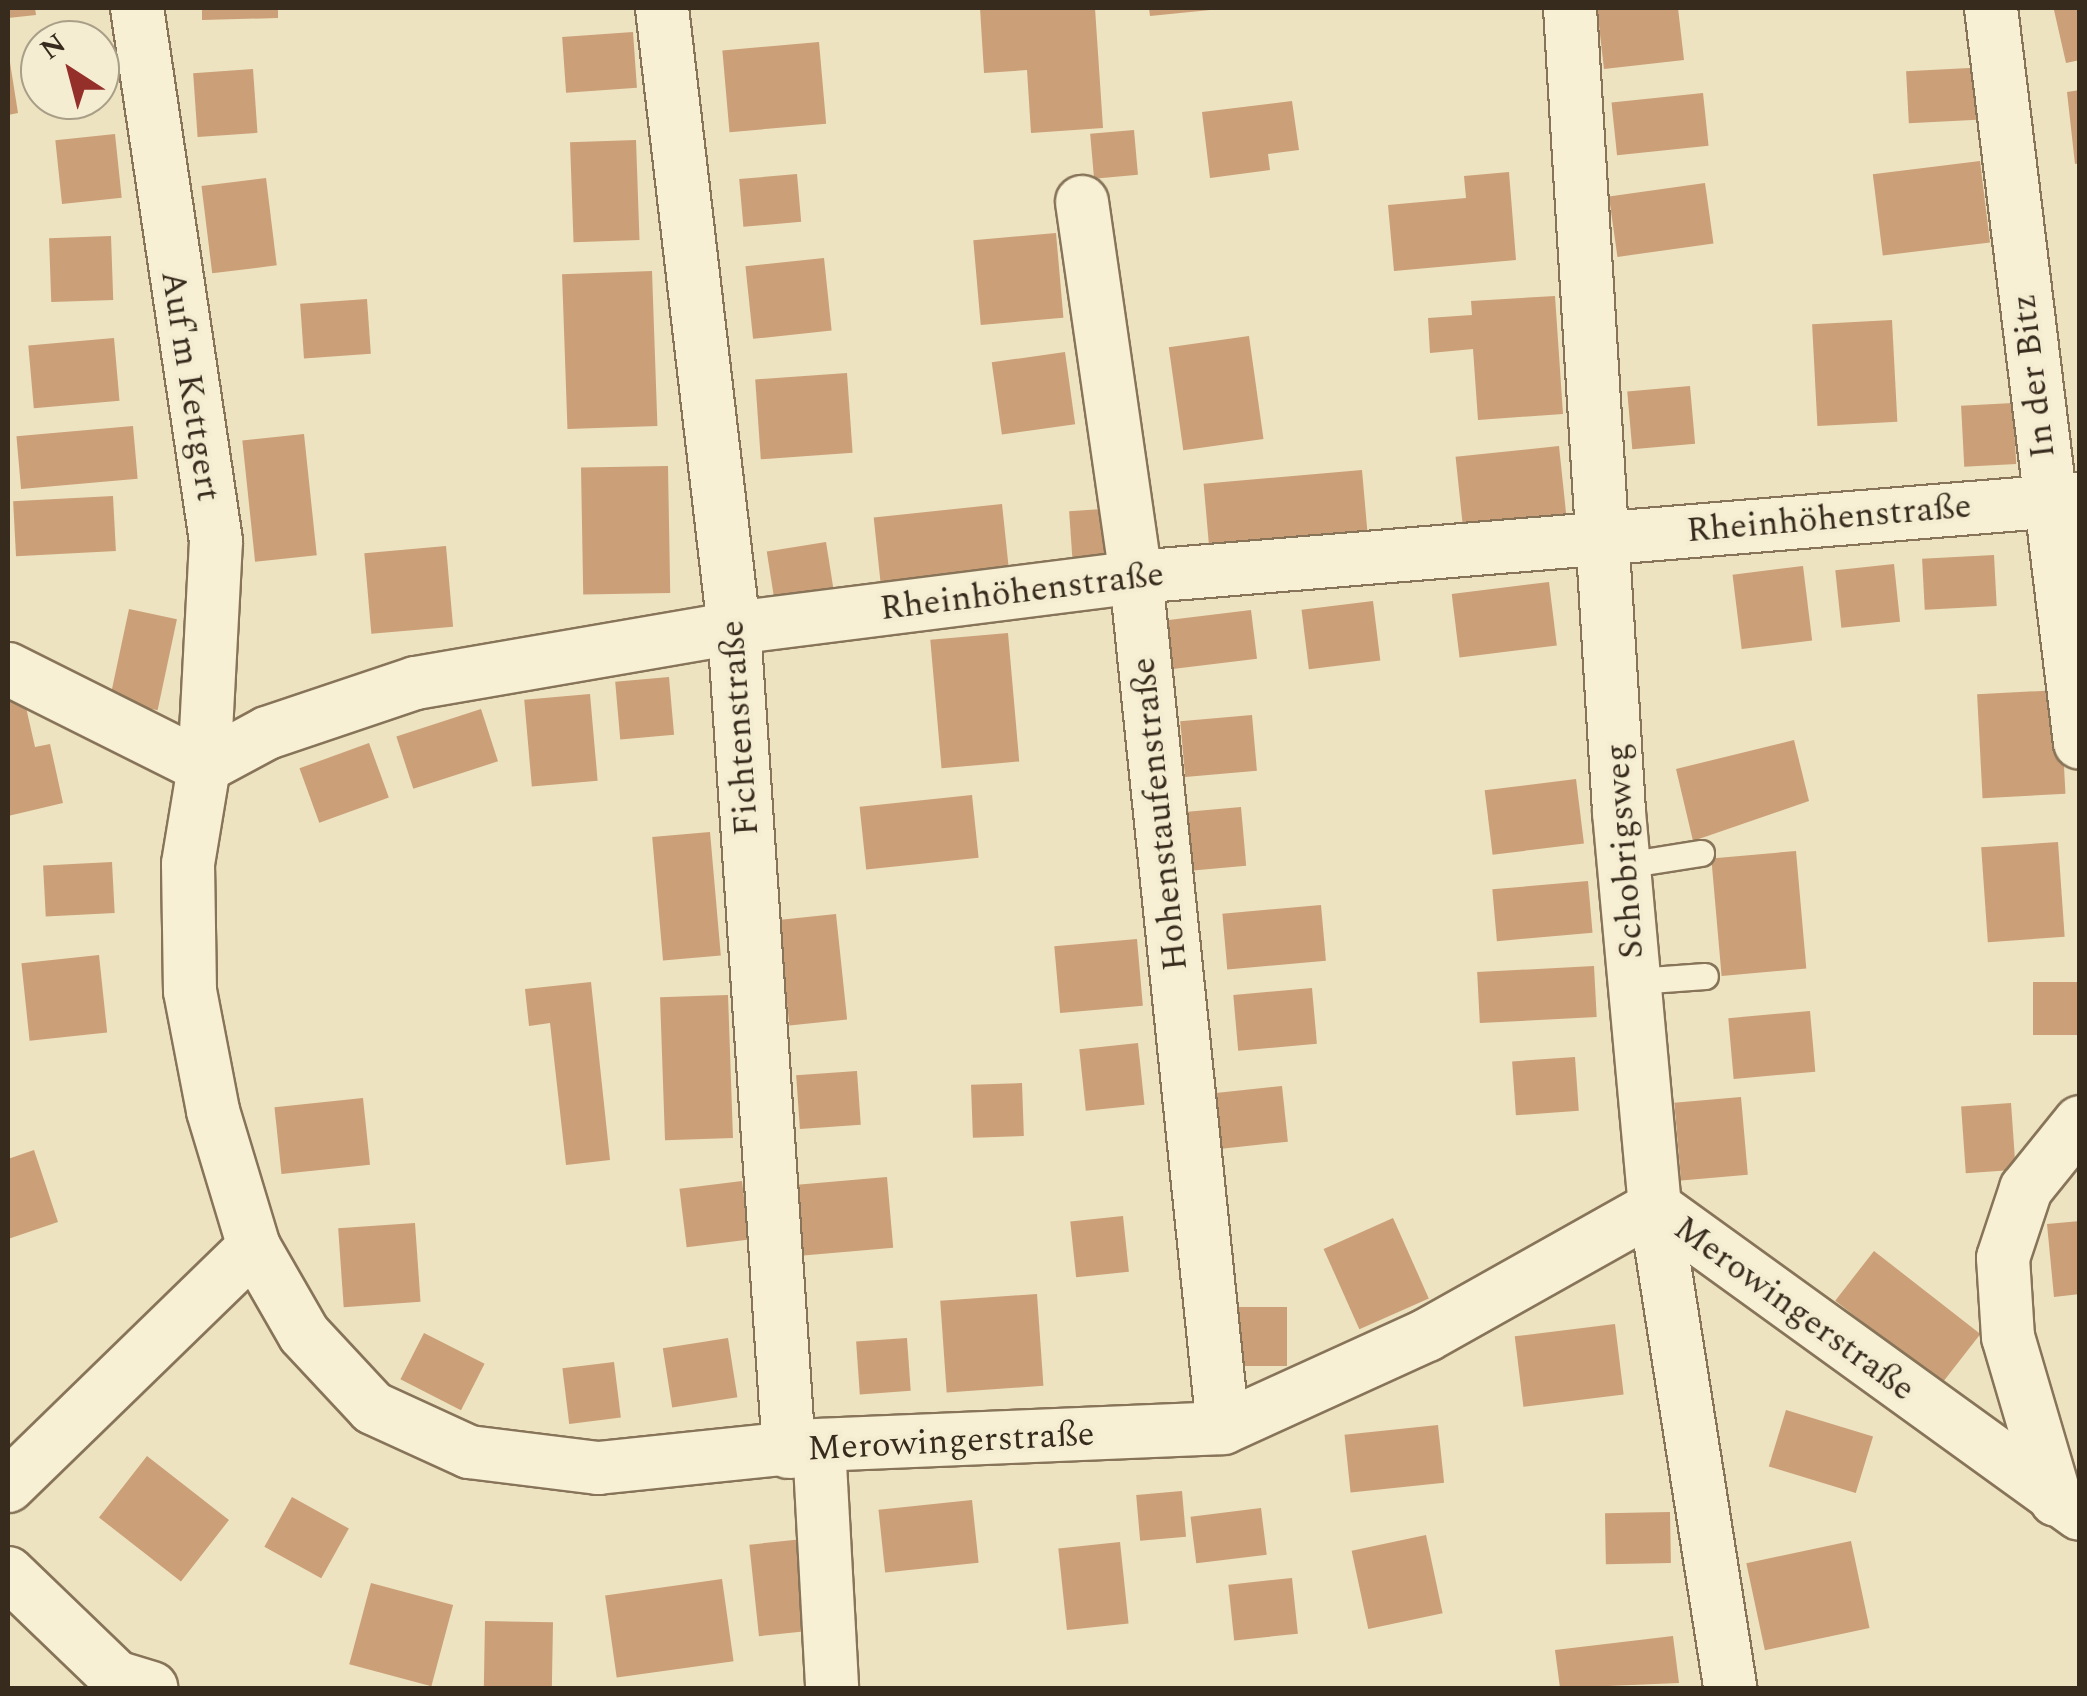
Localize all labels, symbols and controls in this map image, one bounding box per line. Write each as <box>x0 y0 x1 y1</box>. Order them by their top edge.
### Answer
north arrow <box>20 20 120 120</box>
text: N <box>31 23 75 71</box>
street label: Auf'm Kettgert <box>151 268 229 504</box>
street label: In der Bitz <box>2003 291 2065 461</box>
street label: Rheinhöhenstraße <box>1685 486 1973 552</box>
street label: Rheinhöhenstraße <box>878 554 1166 630</box>
street label: Fichtenstraße <box>712 619 768 837</box>
street label: Hohenstaufenstraße <box>1123 655 1197 973</box>
street label: Schobrigsweg <box>1597 742 1653 960</box>
street label: Merowingerstraße <box>1665 1208 1923 1410</box>
street label: Merowingerstraße <box>806 1414 1096 1470</box>

